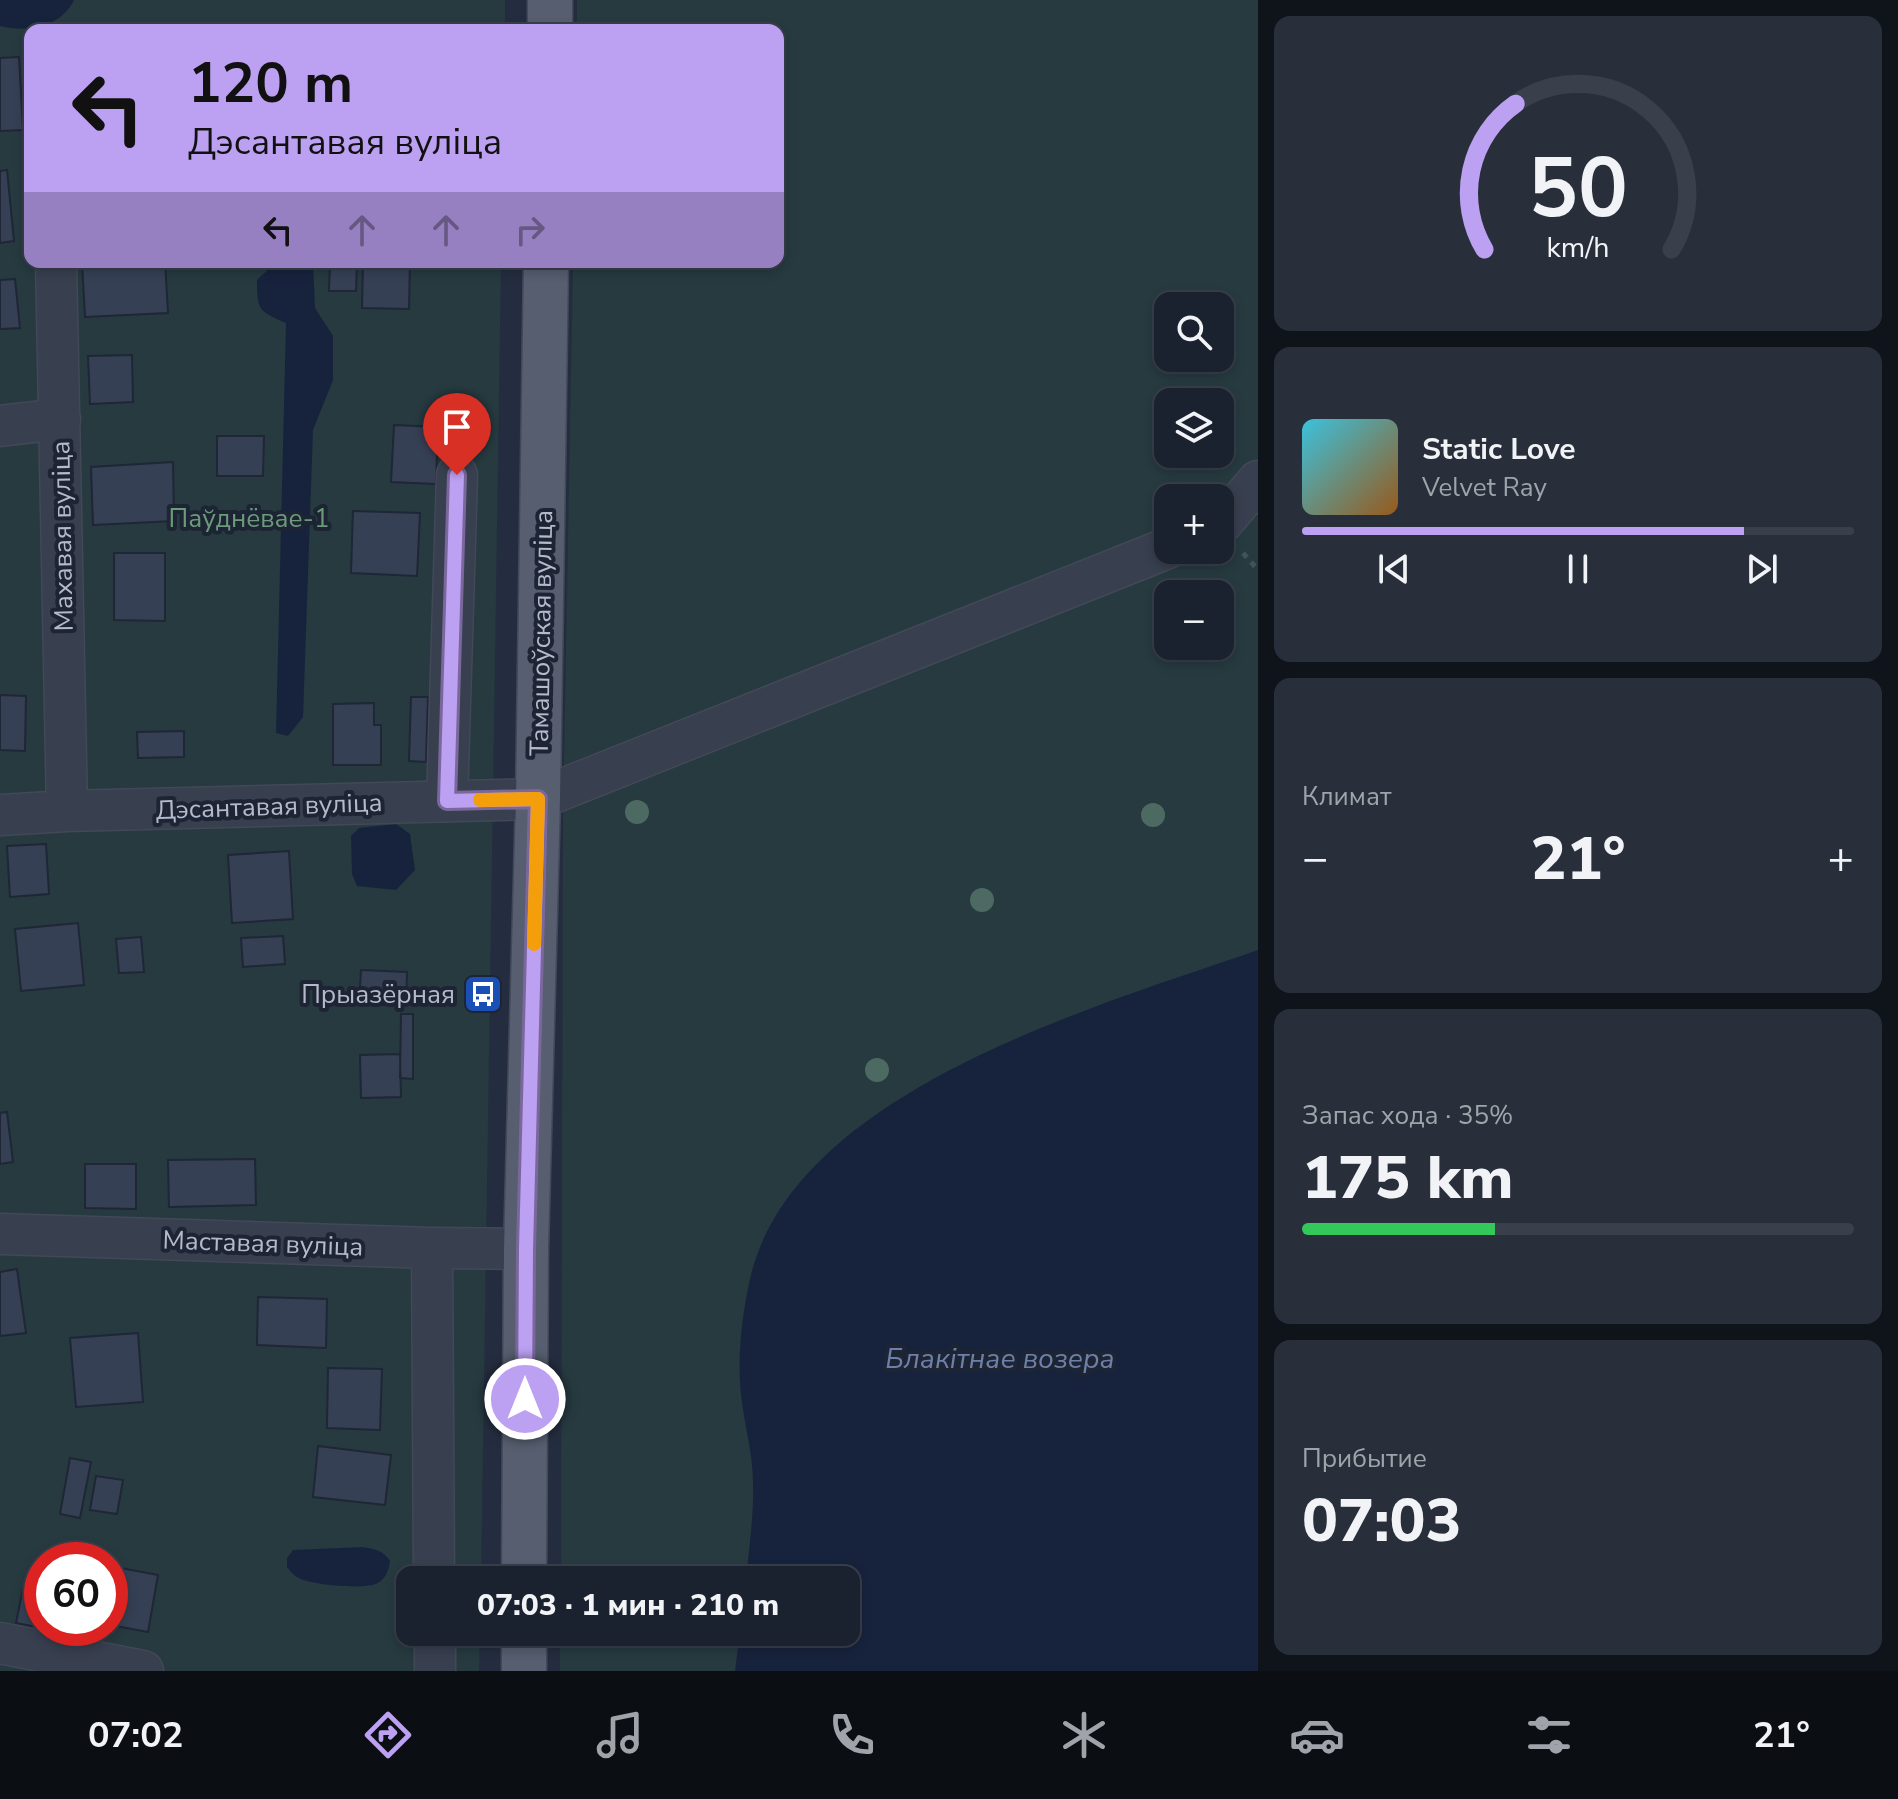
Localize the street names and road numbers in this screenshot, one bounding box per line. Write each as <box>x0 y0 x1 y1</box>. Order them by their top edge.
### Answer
street label: Махавая вуліца <box>43 440 82 632</box>
street label: Тамашоўская вуліца <box>522 510 561 756</box>
street label: Дэсантавая вуліца <box>155 785 383 828</box>
street label: Маставая вуліца <box>162 1223 364 1264</box>

